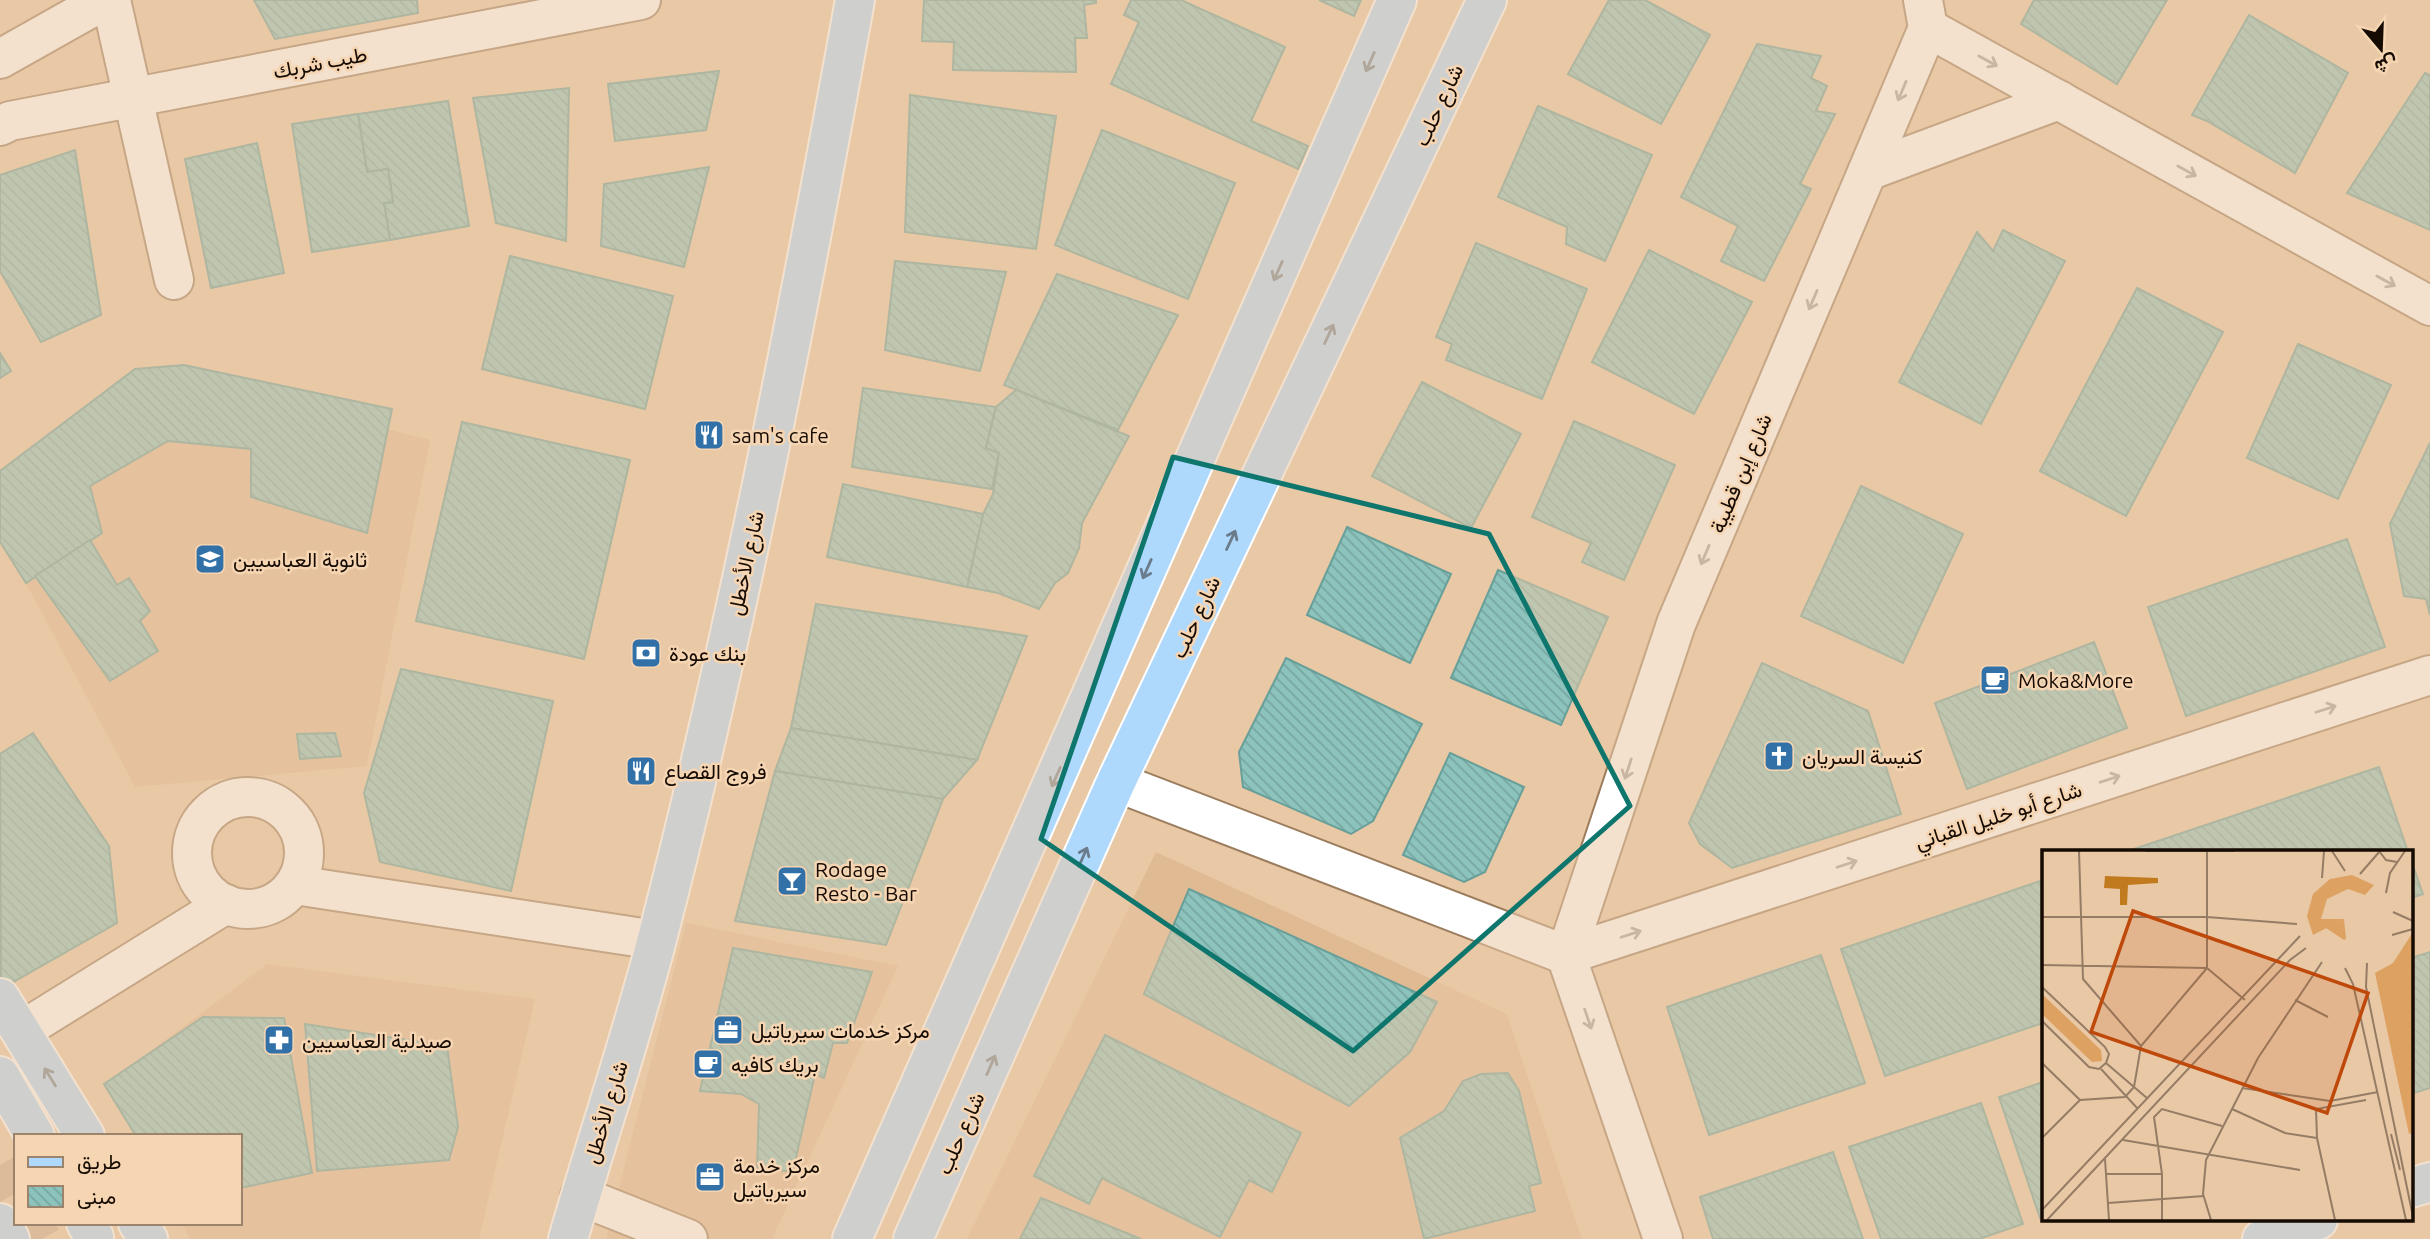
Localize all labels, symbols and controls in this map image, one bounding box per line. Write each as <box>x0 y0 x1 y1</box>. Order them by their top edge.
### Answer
north arrow <box>2346 14 2416 84</box>
street label: طيب شربك <box>271 41 369 85</box>
text: ش <box>2372 50 2401 79</box>
one-way arrow <box>1363 51 1376 73</box>
one-way arrow <box>1977 55 1998 68</box>
street label: شارع حلب <box>1409 60 1470 151</box>
one-way arrow <box>1894 80 1907 101</box>
one-way arrow <box>2176 165 2197 178</box>
one-way arrow <box>1271 260 1284 281</box>
one-way arrow <box>2375 275 2396 288</box>
one-way arrow <box>1806 289 1819 311</box>
one-way arrow <box>1323 324 1336 345</box>
street label: شارع إبن قطيبة <box>1704 410 1779 538</box>
restaurant icon: sam's cafe <box>692 418 726 452</box>
place label: sam's cafe <box>732 423 829 447</box>
street label: شارع الأخطل <box>722 509 771 618</box>
one-way arrow <box>1225 530 1239 551</box>
school or university icon: ثانوية العباسيين <box>193 542 227 576</box>
one-way arrow <box>1698 544 1711 565</box>
place label: ثانوية العباسيين <box>233 547 367 573</box>
one-way arrow <box>1140 558 1153 579</box>
street label: شارع حلب <box>1166 572 1227 663</box>
bank icon: بنك عودة <box>629 636 663 670</box>
place label: بنك عودة <box>669 641 746 667</box>
cafe icon: Moka&More <box>1978 663 2012 697</box>
place label: Moka&More <box>2018 668 2134 692</box>
one-way arrow <box>2315 701 2337 714</box>
church icon: كنيسة السريان <box>1762 739 1796 773</box>
place label: كنيسة السريان <box>1802 744 1922 770</box>
restaurant icon: فروج القصاع <box>624 754 658 788</box>
one-way arrow <box>1620 757 1633 779</box>
place label: فروج القصاع <box>664 759 767 786</box>
one-way arrow <box>1048 766 1061 787</box>
one-way arrow <box>2099 771 2121 784</box>
street label: شارع أبو خليل القباني <box>1912 777 2086 859</box>
one-way arrow <box>1077 847 1090 868</box>
inset map <box>2042 850 2412 1222</box>
place label: Rodage Resto - Bar <box>815 857 917 905</box>
one-way arrow <box>1836 857 1858 870</box>
bar icon: Rodage Resto - Bar <box>775 864 809 898</box>
one-way arrow <box>1619 927 1641 939</box>
one-way arrow <box>1583 1008 1595 1030</box>
office icon: مركز خدمات سيرياتيل <box>711 1013 745 1047</box>
place label: مركز خدمات سيرياتيل <box>751 1018 930 1044</box>
pharmacy icon: صيدلية العباسيين <box>262 1023 296 1057</box>
place label: صيدلية العباسيين <box>302 1028 452 1053</box>
cafe icon: بريك كافيه <box>691 1047 725 1081</box>
place label: بريك كافيه <box>731 1052 819 1078</box>
one-way arrow <box>985 1055 998 1076</box>
street label: شارع الأخطل <box>578 1058 635 1167</box>
one-way arrow <box>43 1068 57 1088</box>
street label: شارع حلب <box>931 1088 991 1179</box>
legend <box>14 1134 242 1225</box>
text: طريق <box>77 1149 122 1175</box>
place label: مركز خدمة سيرياتيل <box>733 1153 820 1203</box>
office icon: مركز خدمة سيرياتيل <box>693 1160 727 1194</box>
text: مبنى <box>77 1184 116 1209</box>

